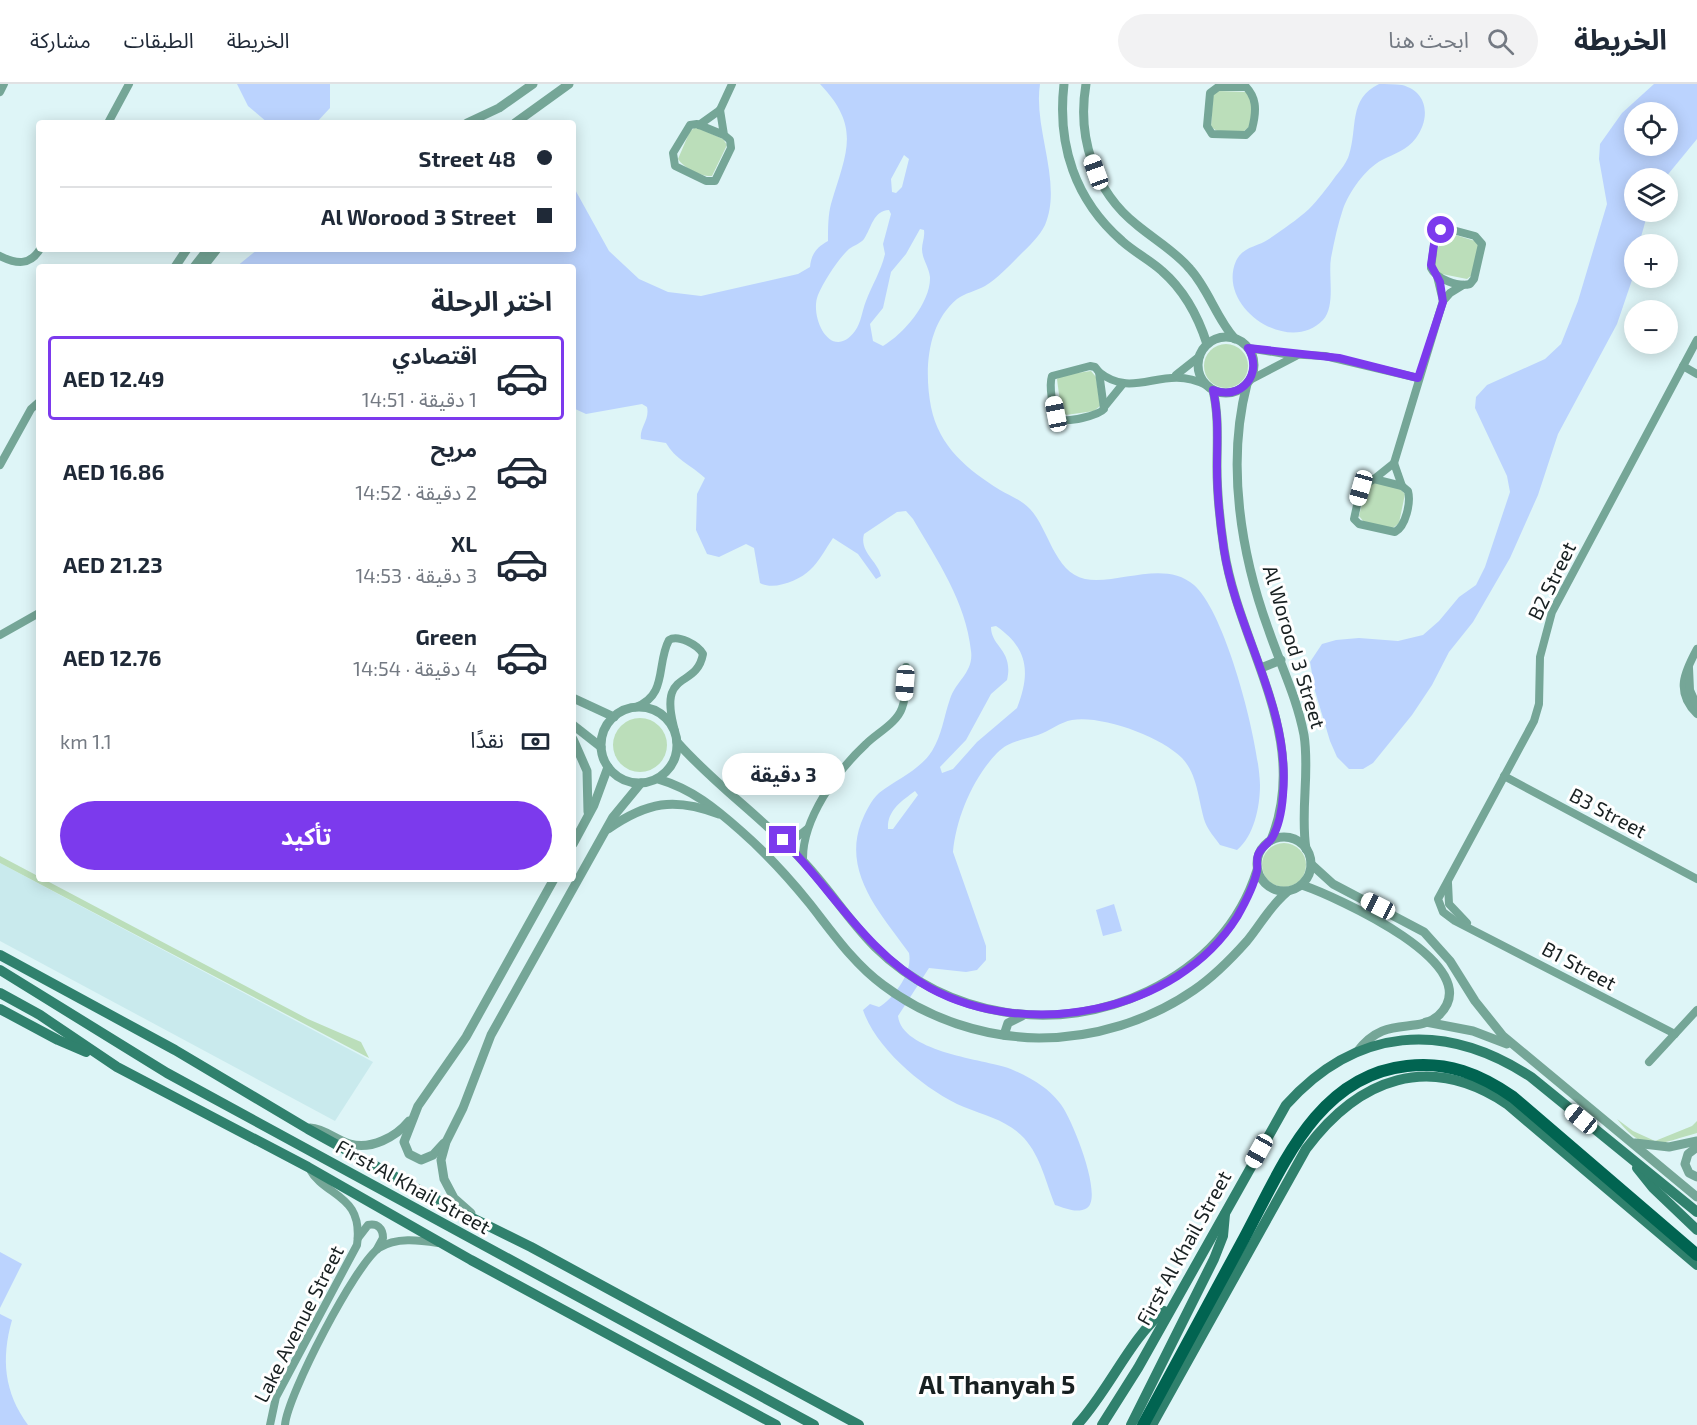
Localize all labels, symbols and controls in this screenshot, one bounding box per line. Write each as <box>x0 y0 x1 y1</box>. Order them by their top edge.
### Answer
search box <box>1118 14 1538 68</box>
text: الخريطة <box>1574 22 1667 56</box>
icon: search <box>1484 25 1517 58</box>
text: ابحث هنا <box>1388 26 1469 52</box>
text: مشاركة <box>30 27 91 52</box>
text: الطبقات <box>124 27 194 52</box>
text: الخريطة <box>227 27 290 52</box>
map controls <box>1624 102 1678 354</box>
button: locate <box>1624 102 1678 156</box>
text: 48 Street <box>419 145 516 171</box>
car <box>1081 152 1111 192</box>
button: layers <box>1624 168 1678 222</box>
text: Al Worood 3 Street <box>321 203 516 229</box>
route start <box>1427 216 1454 243</box>
button: + <box>1624 234 1678 288</box>
text: اختر الرحلة <box>431 284 552 316</box>
button: − <box>1624 300 1678 354</box>
text: اقتصادي <box>392 342 477 368</box>
icon: car <box>495 351 549 405</box>
text: AED 12.49 <box>63 365 164 391</box>
text: 1 دقيقة · 14:51 <box>362 387 477 411</box>
car <box>1044 395 1068 433</box>
text: مريح <box>431 435 477 461</box>
icon: car <box>495 444 549 498</box>
text: AED 16.86 <box>63 458 164 484</box>
car <box>1347 468 1375 508</box>
text: 2 دقيقة · 14:52 <box>355 480 477 504</box>
text: XL <box>451 530 477 556</box>
icon: car <box>495 537 549 591</box>
street label: B2 Street <box>1522 537 1580 623</box>
text: AED 21.23 <box>63 551 163 577</box>
street label: Al Worood 3 Street <box>1259 562 1331 732</box>
text: 3 دقيقة · 14:53 <box>355 563 477 587</box>
text: Green <box>415 623 477 649</box>
icon: car <box>495 630 549 684</box>
text: AED 12.76 <box>63 644 161 670</box>
text: 4 دقيقة · 14:54 <box>353 656 477 680</box>
car <box>895 664 915 702</box>
icon: cash <box>519 725 552 758</box>
text: نقدًا <box>470 726 504 752</box>
text: 1.1 km <box>60 729 112 753</box>
callout: 3 دقيقة <box>722 753 844 795</box>
text: 3 دقيقة <box>751 762 816 786</box>
street label: B3 Street <box>1566 782 1651 843</box>
button: تأكيد <box>60 801 552 870</box>
route end <box>769 826 796 853</box>
car <box>1358 890 1398 922</box>
street label: B1 Street <box>1538 936 1621 995</box>
car <box>1561 1101 1601 1137</box>
car <box>1242 1131 1276 1171</box>
street label: First Al Khail Street <box>332 1134 495 1239</box>
street label: First Al Khail Street <box>1131 1166 1236 1329</box>
street label: Lake Avenue Street <box>248 1241 348 1406</box>
district label: Al Thanyah 5 <box>919 1368 1075 1400</box>

